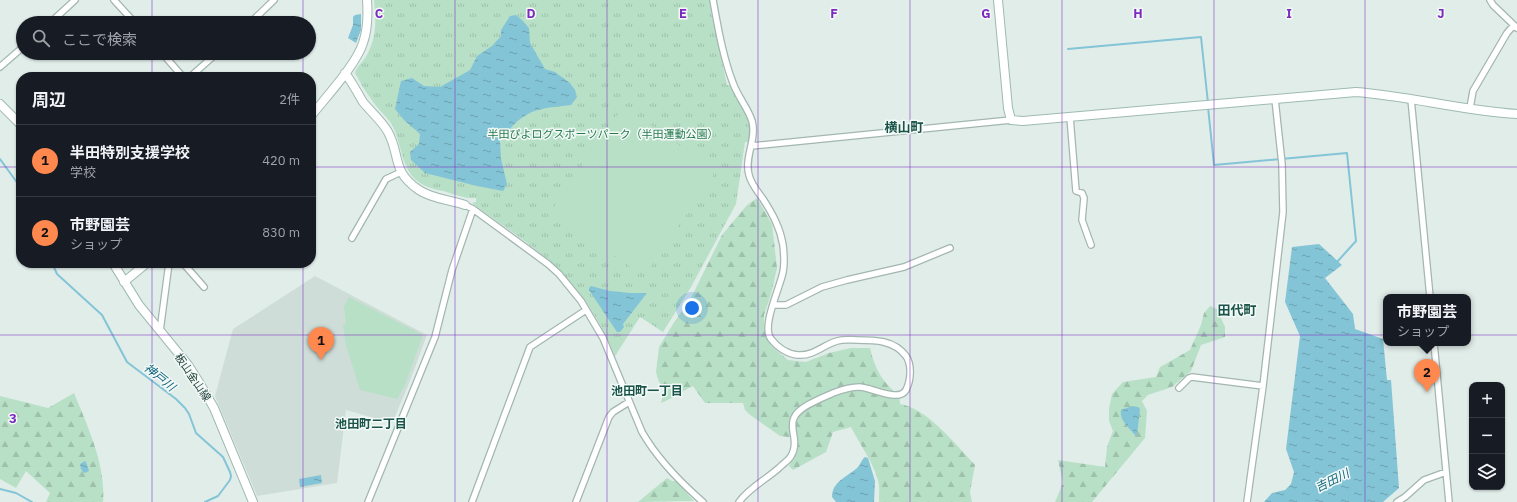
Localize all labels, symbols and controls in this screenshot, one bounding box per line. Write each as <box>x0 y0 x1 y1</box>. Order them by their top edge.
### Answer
text: C <box>375 5 384 22</box>
text: D <box>526 5 536 22</box>
text: E <box>679 5 687 22</box>
text: F <box>830 5 838 22</box>
text: G <box>981 5 991 22</box>
text: H <box>1133 5 1143 22</box>
text: I <box>1286 5 1292 22</box>
text: J <box>1437 5 1445 22</box>
search box <box>16 16 316 60</box>
icon: search <box>30 27 52 49</box>
text: ここで検索 <box>62 30 137 49</box>
text: 周辺 <box>32 89 66 111</box>
text: 2件 <box>279 91 300 108</box>
district label: 横山町 <box>884 119 924 136</box>
park label: 半田ぴよログスポーツパーク（半田運動公園） <box>488 127 718 141</box>
text: 半田特別支援学校 <box>70 143 190 162</box>
text: 1 <box>41 152 49 169</box>
text: 420 m <box>262 152 300 169</box>
text: 学校 <box>70 164 96 181</box>
text: 市野園芸 <box>70 215 130 234</box>
text: 2 <box>41 224 49 241</box>
text: 830 m <box>262 224 300 241</box>
text: ショップ <box>70 236 122 253</box>
popup <box>1383 294 1471 346</box>
your location <box>682 298 702 318</box>
district label: 田代町 <box>1217 302 1257 319</box>
text: 市野園芸 <box>1397 302 1457 321</box>
text: ショップ <box>1397 323 1449 340</box>
pin: 1 <box>308 327 334 360</box>
street label: 板山金山線 <box>172 350 214 404</box>
pin: 2 <box>1414 359 1440 392</box>
water label: 神戸川 <box>141 360 180 395</box>
map controls <box>1469 382 1505 490</box>
button: + <box>1469 382 1505 418</box>
district label: 池田町一丁目 <box>611 383 683 398</box>
text: 3 <box>9 410 17 427</box>
district label: 池田町二丁目 <box>335 416 407 431</box>
button: − <box>1469 418 1505 454</box>
button: layers <box>1469 454 1505 490</box>
water label: 吉田川 <box>1313 464 1353 495</box>

